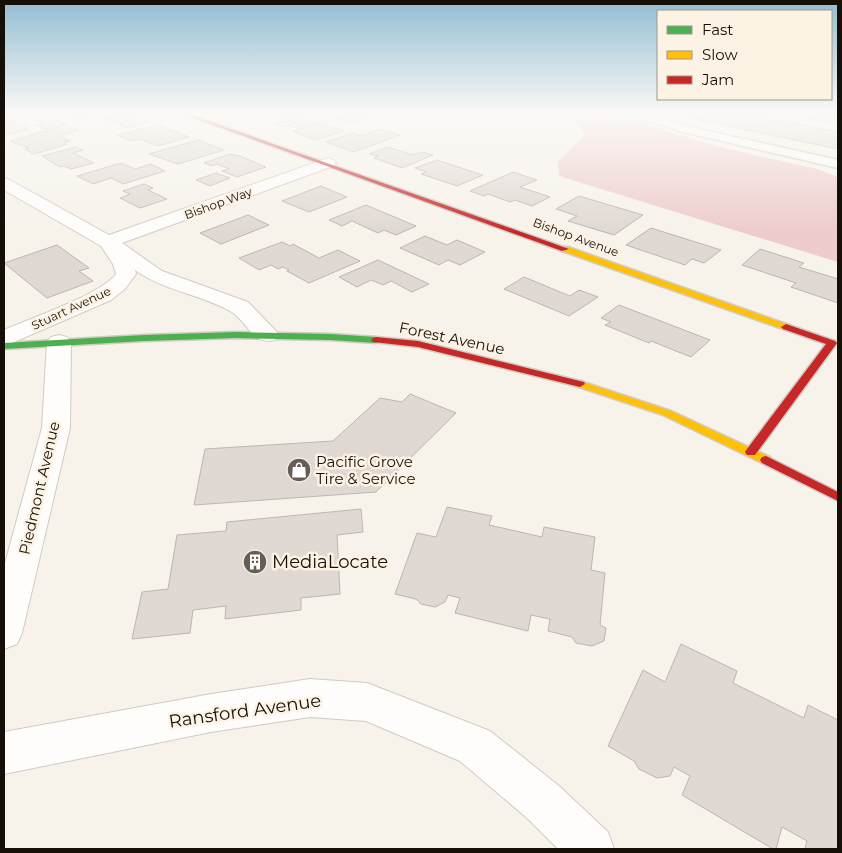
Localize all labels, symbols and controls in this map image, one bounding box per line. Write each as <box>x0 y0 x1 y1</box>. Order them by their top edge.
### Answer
legend <box>657 10 832 100</box>
text: Fast <box>702 20 733 39</box>
text: Slow <box>702 45 738 64</box>
text: Jam <box>701 70 734 89</box>
street label: Bishop Way <box>182 184 254 222</box>
street label: Bishop Avenue <box>531 215 621 259</box>
street label: Stuart Avenue <box>29 283 113 333</box>
street label: Forest Avenue <box>397 318 507 358</box>
street label: Piedmont Avenue <box>14 420 64 556</box>
place label: Pacific Grove Tire & Service <box>316 452 416 488</box>
shop icon: Pacific Grove Tire & Service <box>286 457 312 483</box>
building icon: MediaLocate <box>242 549 268 575</box>
place label: MediaLocate <box>272 551 388 573</box>
street label: Ransford Avenue <box>167 689 323 733</box>

